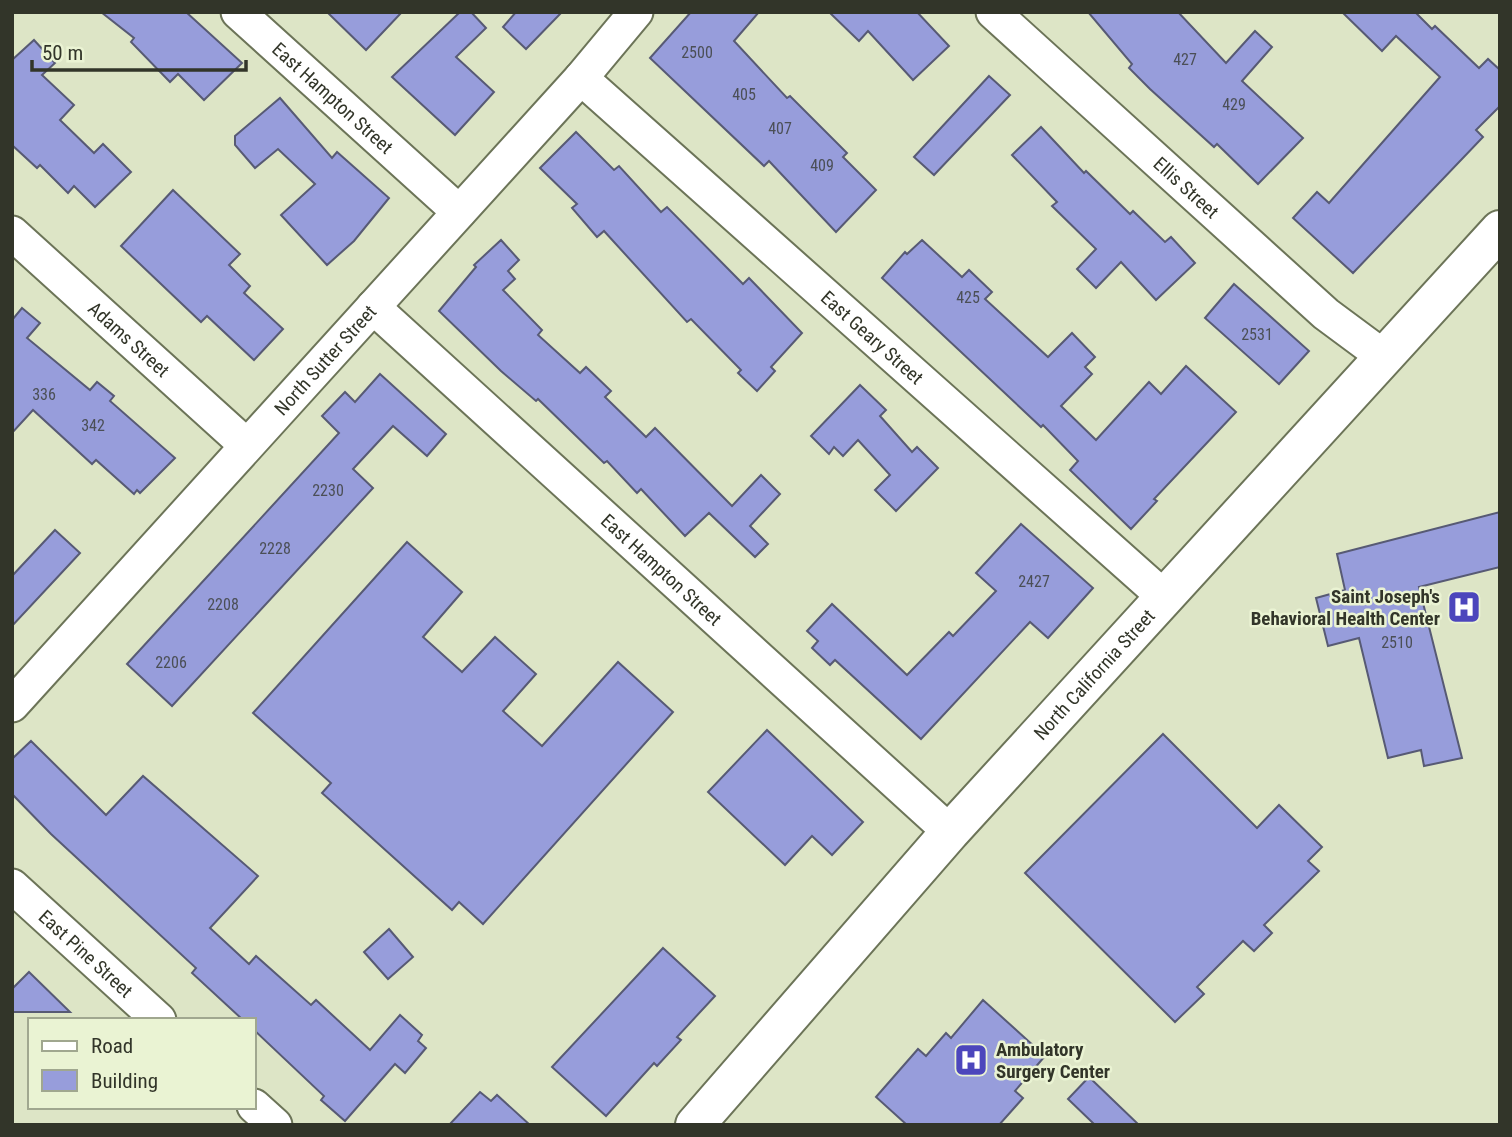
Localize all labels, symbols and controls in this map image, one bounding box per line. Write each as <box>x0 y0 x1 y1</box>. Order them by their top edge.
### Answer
scale bar <box>32 28 245 72</box>
street label: East Hampton Street <box>267 38 398 159</box>
text: 50 m <box>42 41 83 65</box>
house number: 2500 <box>681 43 713 62</box>
house number: 427 <box>1173 50 1197 69</box>
house number: 405 <box>732 85 756 104</box>
house number: 429 <box>1222 95 1246 114</box>
house number: 407 <box>768 119 792 138</box>
street label: Ellis Street <box>1149 152 1223 223</box>
house number: 409 <box>810 156 834 175</box>
street label: East Geary Street <box>816 286 928 389</box>
house number: 425 <box>956 288 980 307</box>
street label: Adams Street <box>83 297 174 382</box>
street label: North Sutter Street <box>270 300 381 420</box>
house number: 2531 <box>1241 325 1273 344</box>
house number: 336 <box>32 385 56 404</box>
house number: 342 <box>81 416 105 435</box>
house number: 2230 <box>312 481 344 500</box>
street label: East Hampton Street <box>596 509 726 630</box>
house number: 2228 <box>259 539 291 558</box>
house number: 2427 <box>1018 572 1050 591</box>
place label: Saint Joseph's Behavioral Health Center <box>1251 585 1440 630</box>
hospital icon: Saint Joseph's Behavioral Health Center <box>1445 588 1483 626</box>
house number: 2208 <box>207 595 239 614</box>
street label: North California Street <box>1029 605 1160 745</box>
house number: 2510 <box>1381 633 1413 652</box>
house number: 2206 <box>155 653 187 672</box>
street label: East Pine Street <box>34 905 137 1002</box>
legend <box>28 1018 256 1109</box>
text: Road <box>91 1034 133 1058</box>
place label: Ambulatory Surgery Center <box>996 1038 1110 1083</box>
hospital icon: Ambulatory Surgery Center <box>952 1041 990 1079</box>
text: Building <box>91 1069 158 1093</box>

